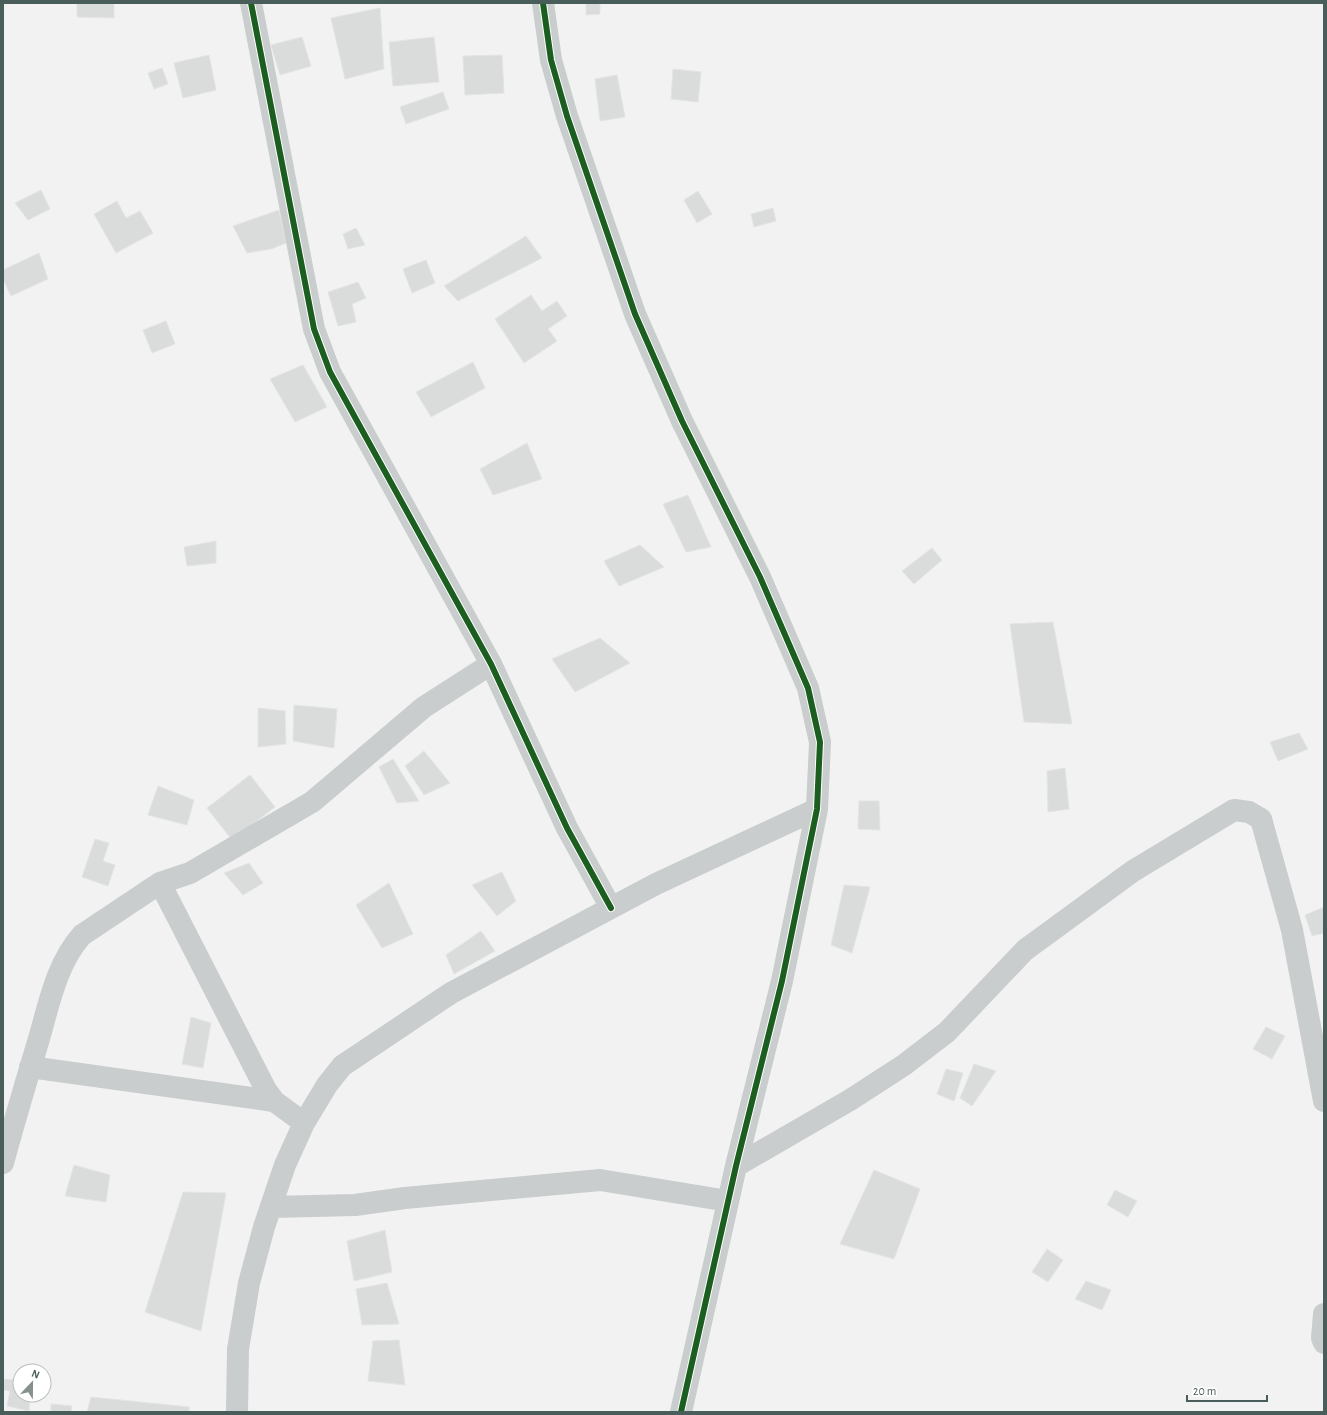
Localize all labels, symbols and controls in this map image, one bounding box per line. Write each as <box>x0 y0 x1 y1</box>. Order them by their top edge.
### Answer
north arrow <box>12 1363 52 1403</box>
text: N <box>30 1368 41 1381</box>
scale bar <box>1187 1377 1267 1403</box>
text: 20 m <box>1193 1385 1216 1397</box>

